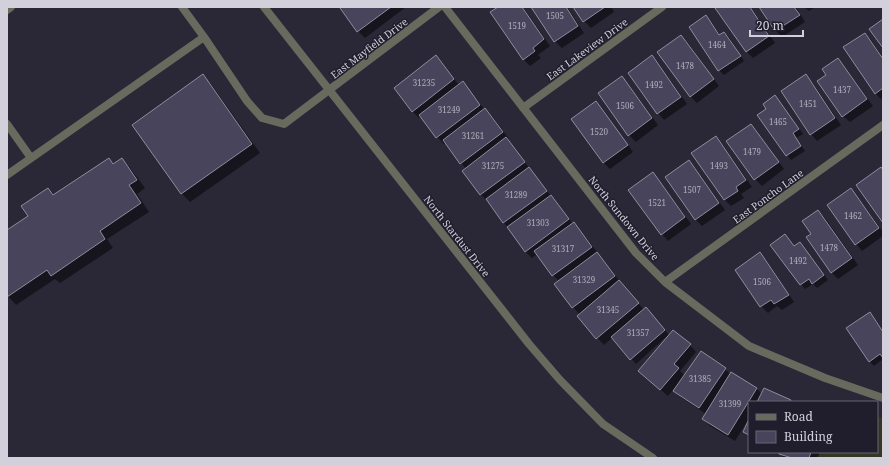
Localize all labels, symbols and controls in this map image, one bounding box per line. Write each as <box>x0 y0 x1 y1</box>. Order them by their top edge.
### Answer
house number: 1505 <box>546 10 564 21</box>
scale bar <box>750 12 803 38</box>
street label: East Mayfield Drive <box>328 14 410 82</box>
street label: East Lakeview Drive <box>544 15 630 83</box>
text: 20 m <box>756 17 784 34</box>
house number: 1519 <box>508 20 526 31</box>
house number: 1464 <box>708 39 726 50</box>
house number: 1478 <box>676 60 694 71</box>
house number: 31235 <box>413 77 435 88</box>
house number: 1492 <box>645 79 663 90</box>
house number: 1437 <box>833 84 851 95</box>
house number: 1451 <box>799 98 817 109</box>
house number: 1506 <box>616 100 634 111</box>
house number: 31249 <box>438 104 460 115</box>
house number: 1465 <box>769 116 787 127</box>
house number: 1520 <box>590 126 608 137</box>
house number: 31261 <box>462 130 484 141</box>
house number: 1479 <box>743 146 761 157</box>
house number: 31275 <box>482 160 504 171</box>
house number: 1493 <box>710 160 728 171</box>
street label: East Poncho Lane <box>730 166 806 226</box>
street label: North Sundown Drive <box>586 173 662 263</box>
house number: 1507 <box>683 184 701 195</box>
house number: 31289 <box>505 189 527 200</box>
street label: North Stardust Drive <box>421 193 493 279</box>
house number: 1521 <box>648 197 666 208</box>
house number: 1462 <box>844 210 862 221</box>
house number: 31303 <box>527 217 550 228</box>
house number: 1478 <box>820 242 838 253</box>
house number: 31317 <box>552 243 575 254</box>
house number: 1492 <box>789 255 807 266</box>
house number: 31329 <box>573 274 595 285</box>
house number: 1506 <box>753 276 771 287</box>
house number: 31345 <box>597 304 619 315</box>
house number: 31357 <box>627 327 650 338</box>
house number: 31385 <box>689 373 711 384</box>
house number: 31399 <box>719 398 741 409</box>
legend <box>748 401 878 453</box>
text: Road <box>784 408 814 425</box>
text: Building <box>784 428 833 445</box>

